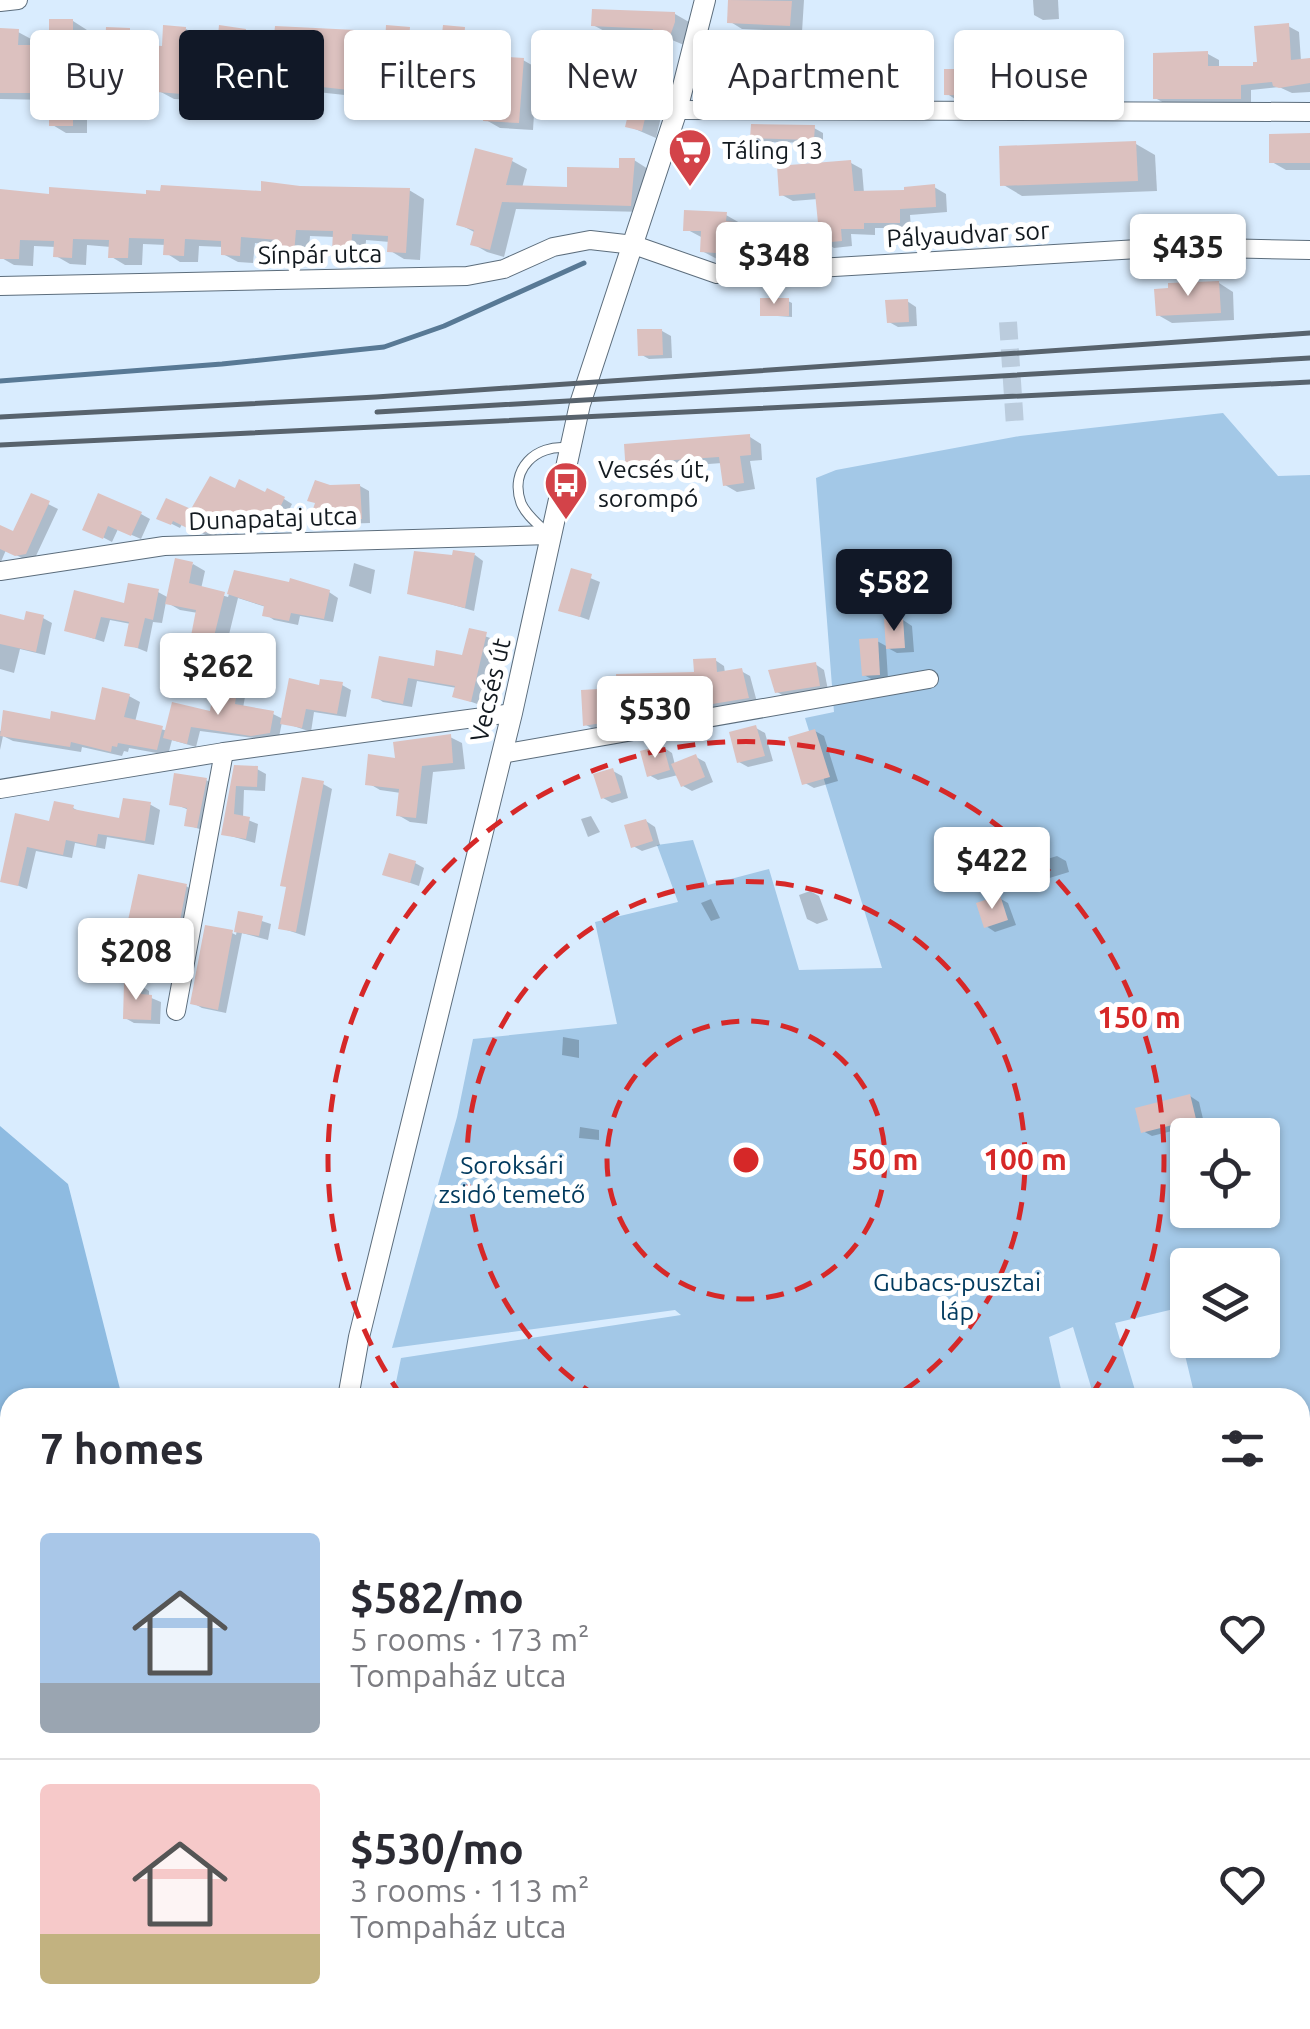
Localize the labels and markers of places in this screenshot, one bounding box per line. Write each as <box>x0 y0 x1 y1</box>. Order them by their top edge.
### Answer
supermarket icon: Táling 13 <box>667 127 713 188</box>
place label: Táling 13 <box>722 136 823 164</box>
pin: $435 <box>1129 214 1247 299</box>
pin: $348 <box>715 222 833 307</box>
place label: Vecsés út, sorompó <box>598 455 710 512</box>
bus stop icon: Vecsés út, sorompó <box>543 460 589 521</box>
pin: $582 <box>835 549 953 634</box>
pin: $262 <box>159 633 277 718</box>
pin: $530 <box>596 676 714 761</box>
pin: $422 <box>933 827 1051 912</box>
pin: $208 <box>77 918 195 1003</box>
centre of rings <box>728 1142 764 1178</box>

